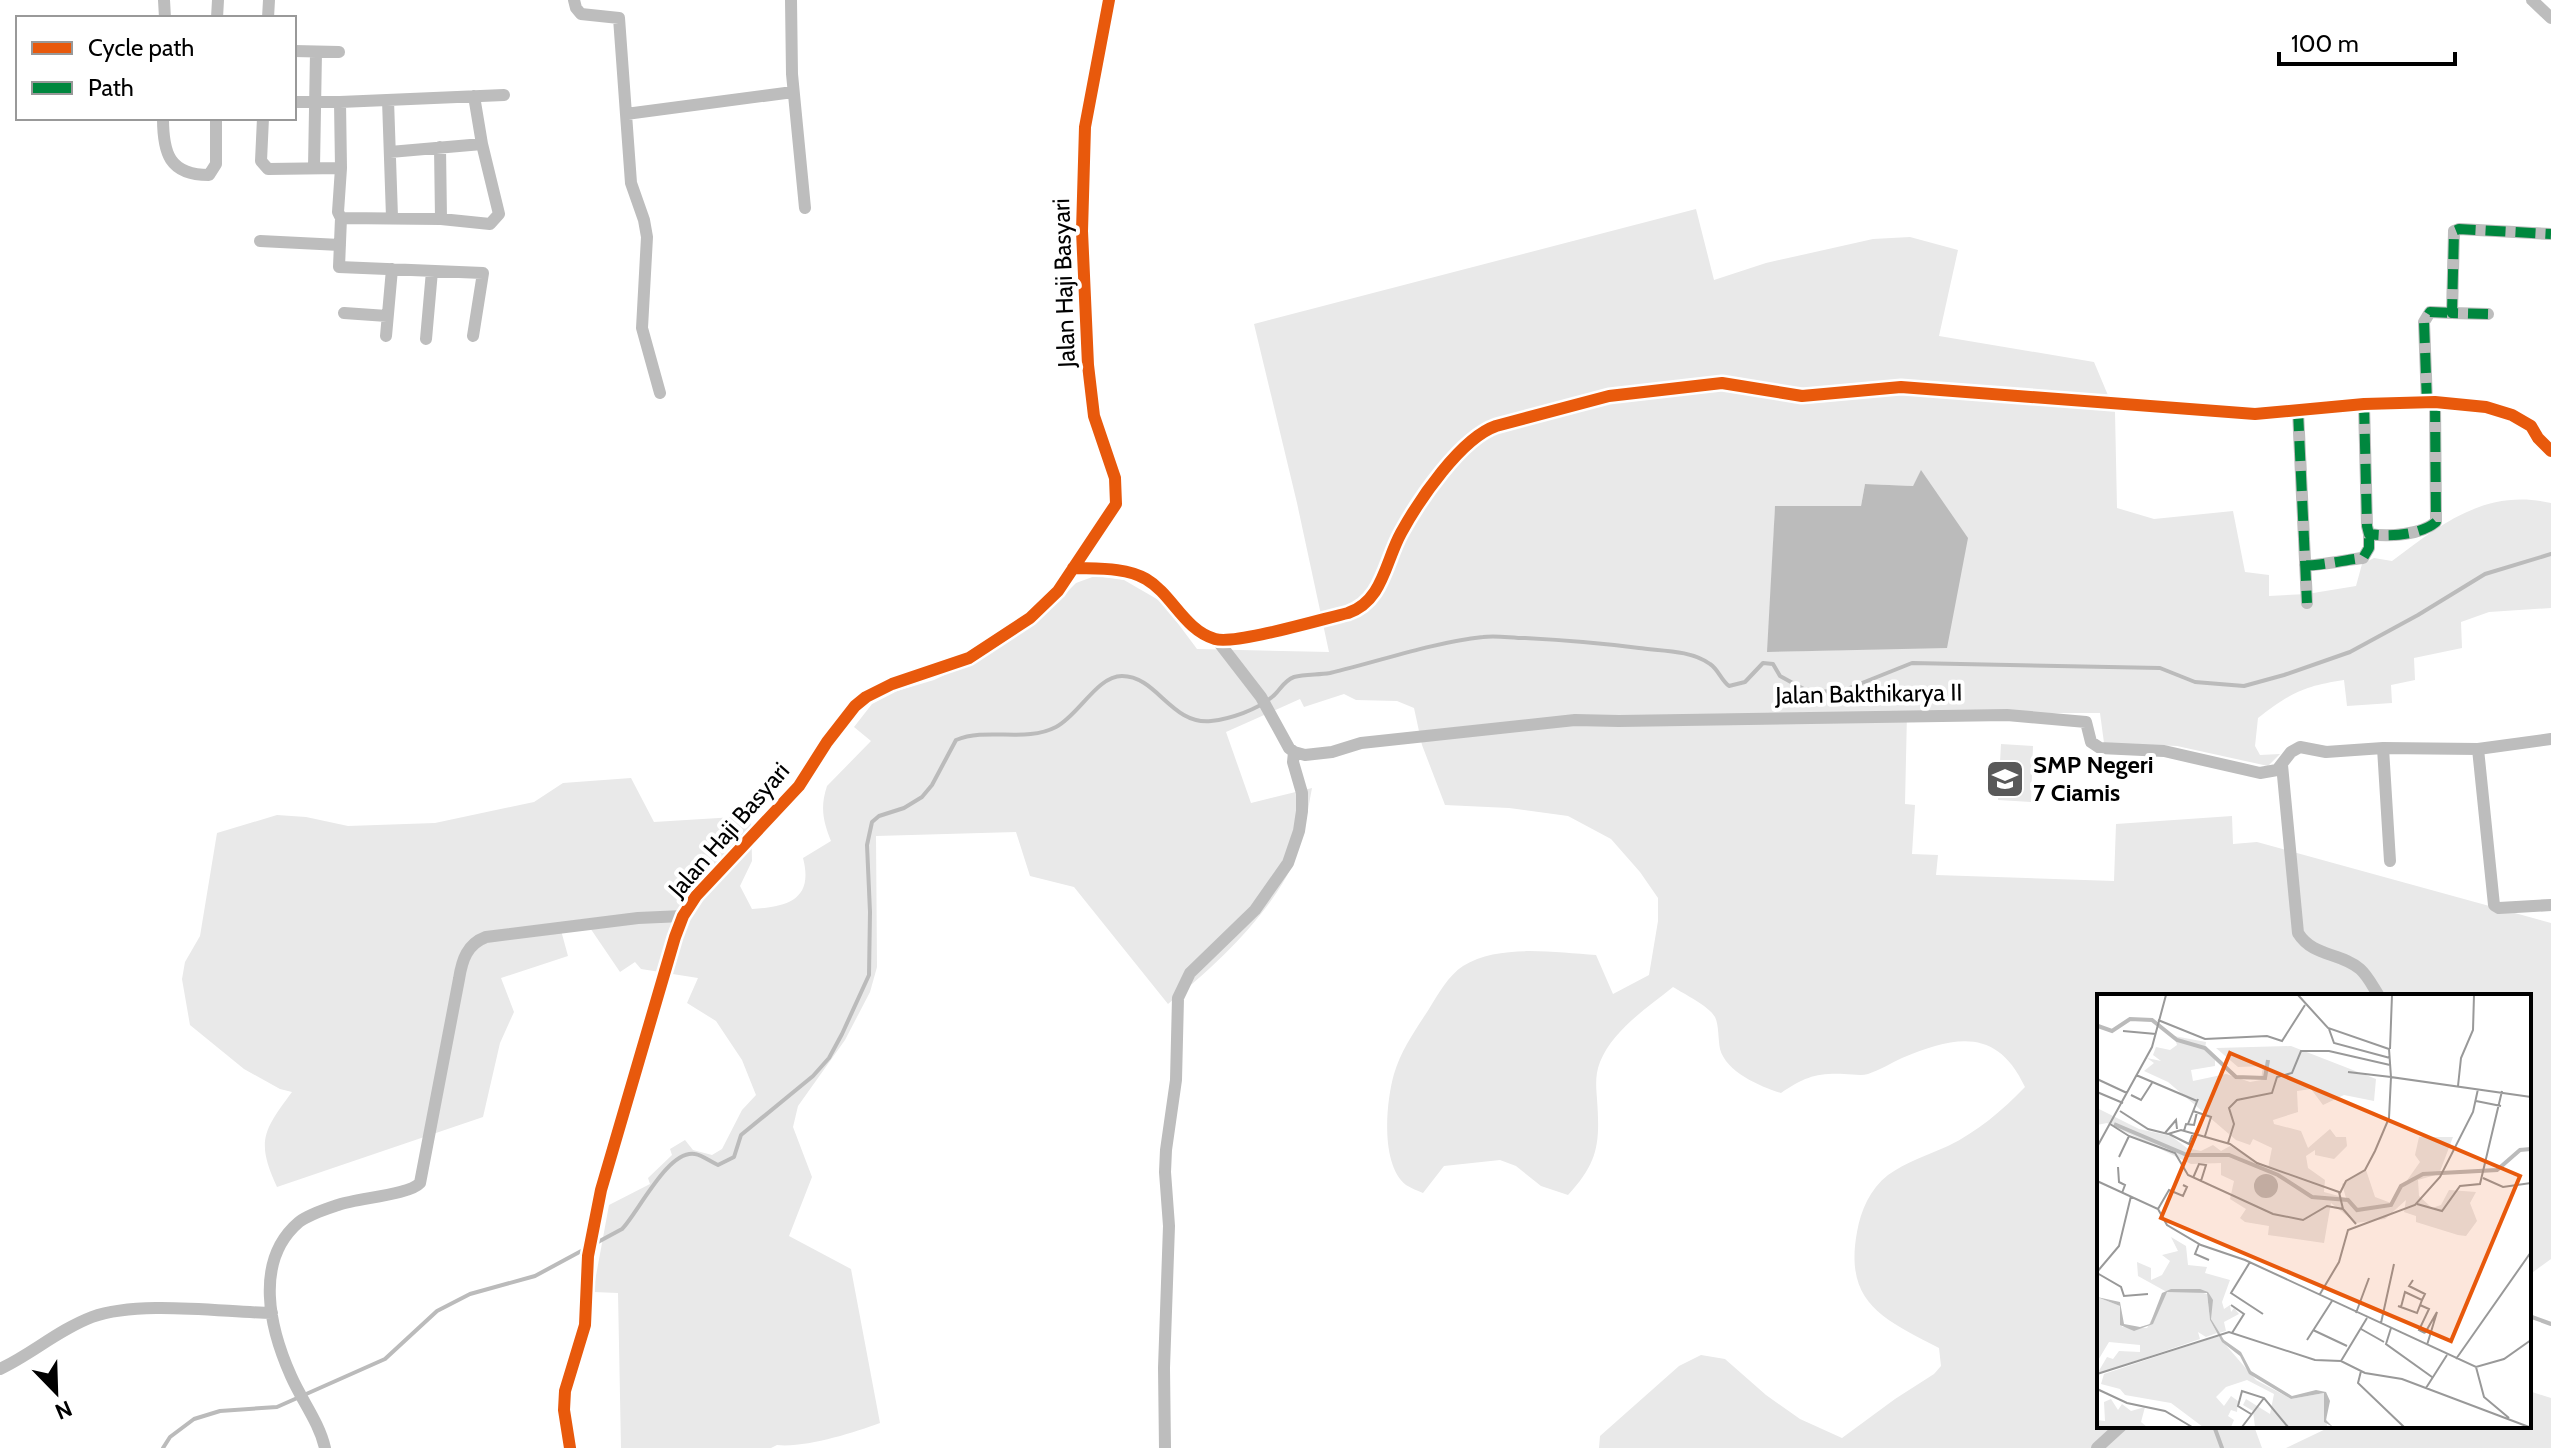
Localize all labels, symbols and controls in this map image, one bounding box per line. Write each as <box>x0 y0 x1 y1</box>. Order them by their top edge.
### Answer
legend <box>16 16 296 120</box>
scale bar <box>2279 16 2455 66</box>
text: 100 m <box>2291 29 2359 58</box>
text: Cycle path <box>88 33 194 62</box>
text: Path <box>88 73 134 102</box>
street label: Jalan Haji Basyari <box>1046 198 1081 369</box>
street label: Jalan Bakthikarya II <box>1774 677 1963 710</box>
place label: SMP Negeri 7 Ciamis <box>2033 750 2153 807</box>
street label: Jalan Haji Basyari <box>662 756 795 904</box>
school or university icon: SMP Negeri 7 Ciamis <box>1984 758 2026 800</box>
inset map <box>2097 994 2531 1428</box>
north arrow <box>16 1352 96 1432</box>
text: N <box>51 1394 76 1425</box>

